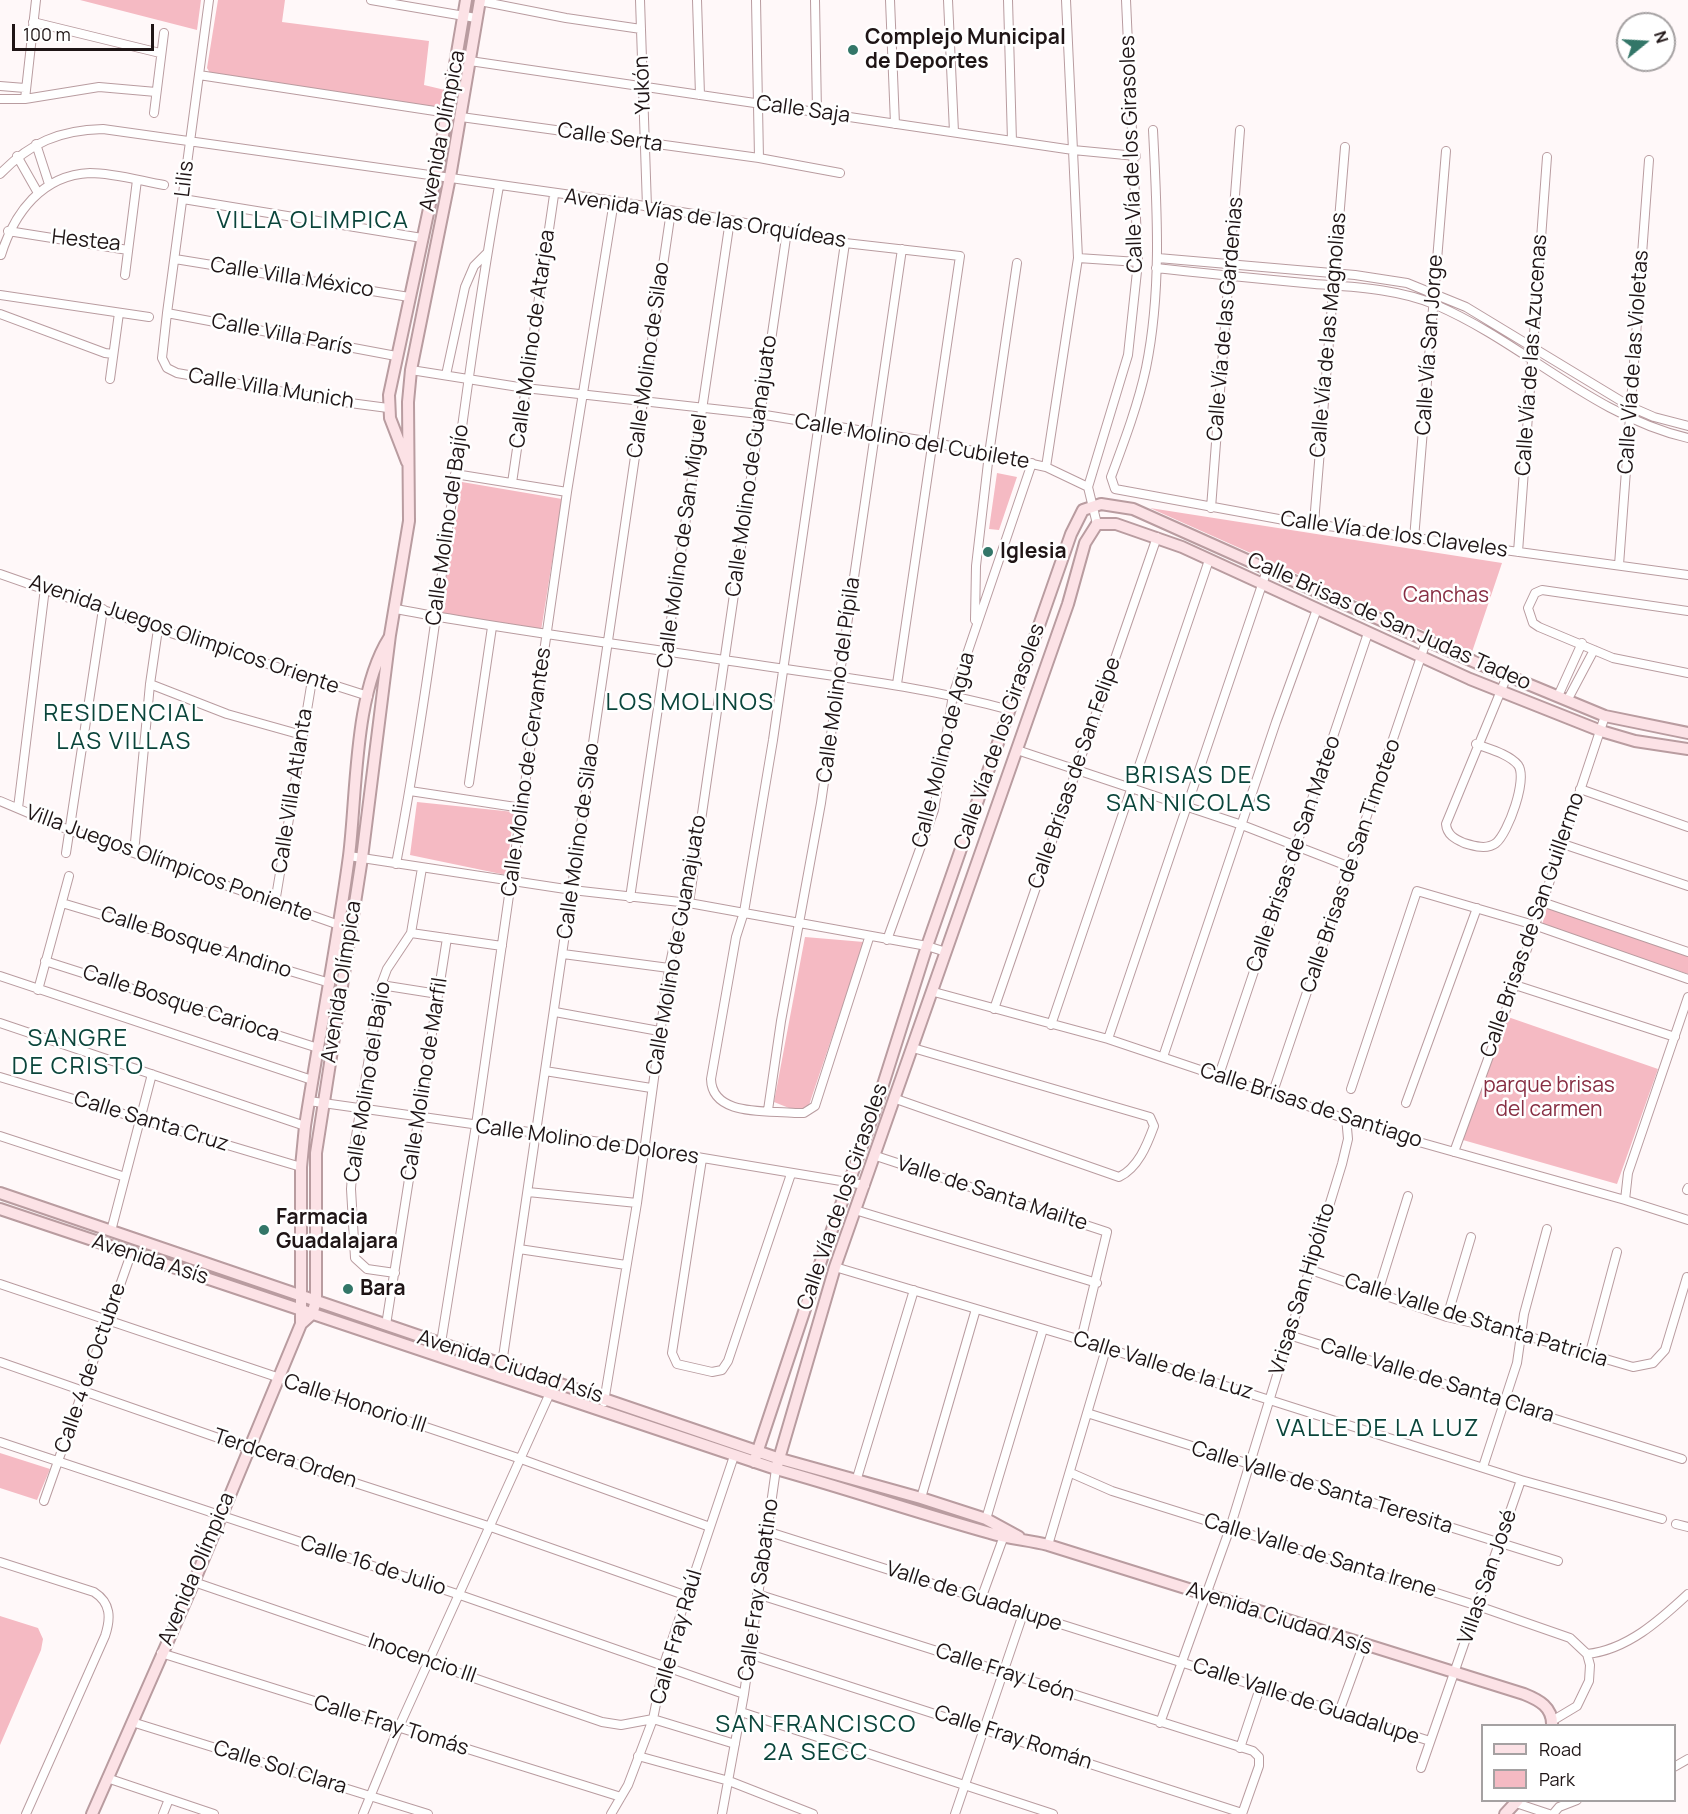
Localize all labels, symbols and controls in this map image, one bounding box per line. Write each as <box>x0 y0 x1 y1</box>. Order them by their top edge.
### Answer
scale bar <box>15 12 158 50</box>
north arrow <box>1616 12 1676 72</box>
text: 100 m <box>23 22 71 46</box>
place label: Complejo Municipal de Deportes <box>865 25 1066 75</box>
text: N <box>1649 28 1673 46</box>
street label: Calle Vía de los Girasoles <box>1115 35 1149 273</box>
marker: Complejo Municipal de Deportes <box>846 43 860 57</box>
street label: Avenida Olímpica <box>415 48 471 214</box>
street label: Yukón <box>629 55 657 115</box>
street label: Calle Saja <box>754 91 852 129</box>
street label: Calle Serta <box>556 118 664 158</box>
street label: Lilis <box>170 159 200 199</box>
street label: Avenida Vías de las Orquídeas <box>562 184 848 254</box>
street label: Calle Vía de las Gardenias <box>1203 196 1249 442</box>
district label: VILLA OLIMPICA <box>217 207 409 235</box>
street label: Calle Vía de las Magnolias <box>1306 211 1352 459</box>
street label: Hestea <box>50 225 122 257</box>
street label: Calle Molino de Atarjea <box>505 228 561 450</box>
street label: Calle Vía de las Azucenas <box>1511 233 1553 477</box>
street label: Calle Vía de las Violetas <box>1614 249 1654 475</box>
street label: Calle Villa México <box>209 253 375 303</box>
street label: Calle Vía San Jorge <box>1411 254 1449 436</box>
street label: Calle Molino de Silao <box>623 260 675 460</box>
street label: Calle Villa París <box>209 309 355 361</box>
street label: Calle Molino de Guanajuato <box>721 334 783 598</box>
street label: Calle Villa Munich <box>186 363 356 415</box>
street label: Calle Molino del Cubilete <box>793 409 1031 475</box>
street label: Calle Molino de San Miguel <box>653 412 713 670</box>
street label: Calle Molino del Bajío <box>421 423 475 627</box>
street label: Calle Vía de los Claveles <box>1279 507 1509 563</box>
place label: Iglesia <box>1000 539 1067 565</box>
marker: Iglesia <box>981 545 995 559</box>
street label: Calle Brisas de San Judas Tadeo <box>1243 548 1535 696</box>
street label: Avenida Juegos Olimpicos Oriente <box>26 570 342 700</box>
street label: Calle Molino del Pípila <box>812 576 866 784</box>
park label: Canchas <box>1403 583 1489 609</box>
street label: Calle Vía de los Girasoles <box>949 621 1051 853</box>
street label: Calle Molino de Cervantes <box>497 646 557 898</box>
street label: Calle Molino de Agua <box>908 650 980 850</box>
street label: Calle Brisas de San Felipe <box>1023 654 1127 892</box>
district label: LOS MOLINOS <box>605 689 775 717</box>
district label: RESIDENCIAL LAS VILLAS <box>43 700 205 756</box>
street label: Calle Villa Atlanta <box>268 707 318 875</box>
street label: Calle Brisas de San Mateo <box>1242 732 1346 976</box>
street label: Calle Brisas de San Timoteo <box>1296 736 1406 996</box>
street label: Calle Molino de Silao <box>553 741 605 941</box>
district label: BRISAS DE SAN NICOLAS <box>1106 762 1272 818</box>
street label: Calle Brisas de San Guillermo <box>1476 789 1590 1061</box>
street label: Villa Juegos Olímpicos Poniente <box>22 800 316 928</box>
street label: Calle Molino de Guanajuato <box>642 813 712 1077</box>
street label: Avenida Olímpica <box>317 899 367 1065</box>
street label: Calle Bosque Andino <box>97 902 295 984</box>
street label: Calle Bosque Carioca <box>79 960 283 1048</box>
street label: Calle Molino de Marfil <box>397 976 453 1182</box>
street label: Calle Molino del Bajío <box>340 980 396 1184</box>
district label: SANGRE DE CRISTO <box>12 1025 144 1081</box>
street label: Calle Brisas de Santiago <box>1197 1058 1425 1154</box>
park label: parque brisas del carmen <box>1483 1073 1615 1123</box>
street label: Calle Vía de los Girasoles <box>792 1081 894 1313</box>
street label: Calle Santa Cruz <box>71 1086 231 1158</box>
street label: Calle Molino de Dolores <box>474 1114 700 1170</box>
street label: Valle de Santa Mailte <box>893 1151 1091 1237</box>
street label: Vrisas San Hipólito <box>1265 1200 1341 1378</box>
place label: Farmacia Guadalajara <box>276 1205 398 1255</box>
marker: Farmacia Guadalajara <box>257 1223 271 1237</box>
street label: Avenida Asís <box>89 1229 211 1291</box>
street label: Calle Valle de Stanta Patricia <box>1341 1269 1611 1373</box>
place label: Bara <box>360 1276 406 1302</box>
street label: Calle 4 de Octubre <box>50 1280 132 1456</box>
marker: Bara <box>341 1282 355 1296</box>
street label: Avenida Ciudad Asís <box>414 1325 606 1409</box>
street label: Calle Valle de la Luz <box>1070 1327 1256 1405</box>
street label: Calle Valle de Santa Clara <box>1317 1333 1557 1429</box>
street label: Calle Honorio III <box>281 1369 429 1439</box>
district label: VALLE DE LA LUZ <box>1276 1415 1480 1443</box>
street label: Terdcera Orden <box>210 1424 360 1494</box>
street label: Calle Valle de Santa Teresita <box>1188 1436 1456 1540</box>
street label: Avenida Olímpica <box>153 1489 241 1649</box>
street label: Calle Fray Sabatino <box>734 1497 784 1683</box>
street label: Villas San José <box>1453 1506 1523 1648</box>
street label: Calle Valle de Santa Irene <box>1201 1509 1439 1603</box>
street label: Calle 16 de Julio <box>297 1531 449 1601</box>
street label: Valle de Guadalupe <box>883 1557 1065 1637</box>
street label: Calle Fray Raúl <box>646 1567 708 1707</box>
street label: Avenida Ciudad Asís <box>1183 1577 1375 1661</box>
street label: Inocencio III <box>365 1629 479 1689</box>
street label: Calle Fray León <box>932 1639 1078 1707</box>
street label: Calle Valle de Guadalupe <box>1190 1653 1422 1751</box>
street label: Calle Fray Tomás <box>310 1690 472 1762</box>
street label: Calle Fray Román <box>931 1701 1095 1775</box>
district label: SAN FRANCISCO 2A SECC <box>715 1711 917 1767</box>
legend <box>1481 1724 1676 1802</box>
street label: Calle Sol Clara <box>210 1736 350 1800</box>
text: Road <box>1539 1737 1582 1761</box>
text: Park <box>1539 1767 1575 1791</box>

